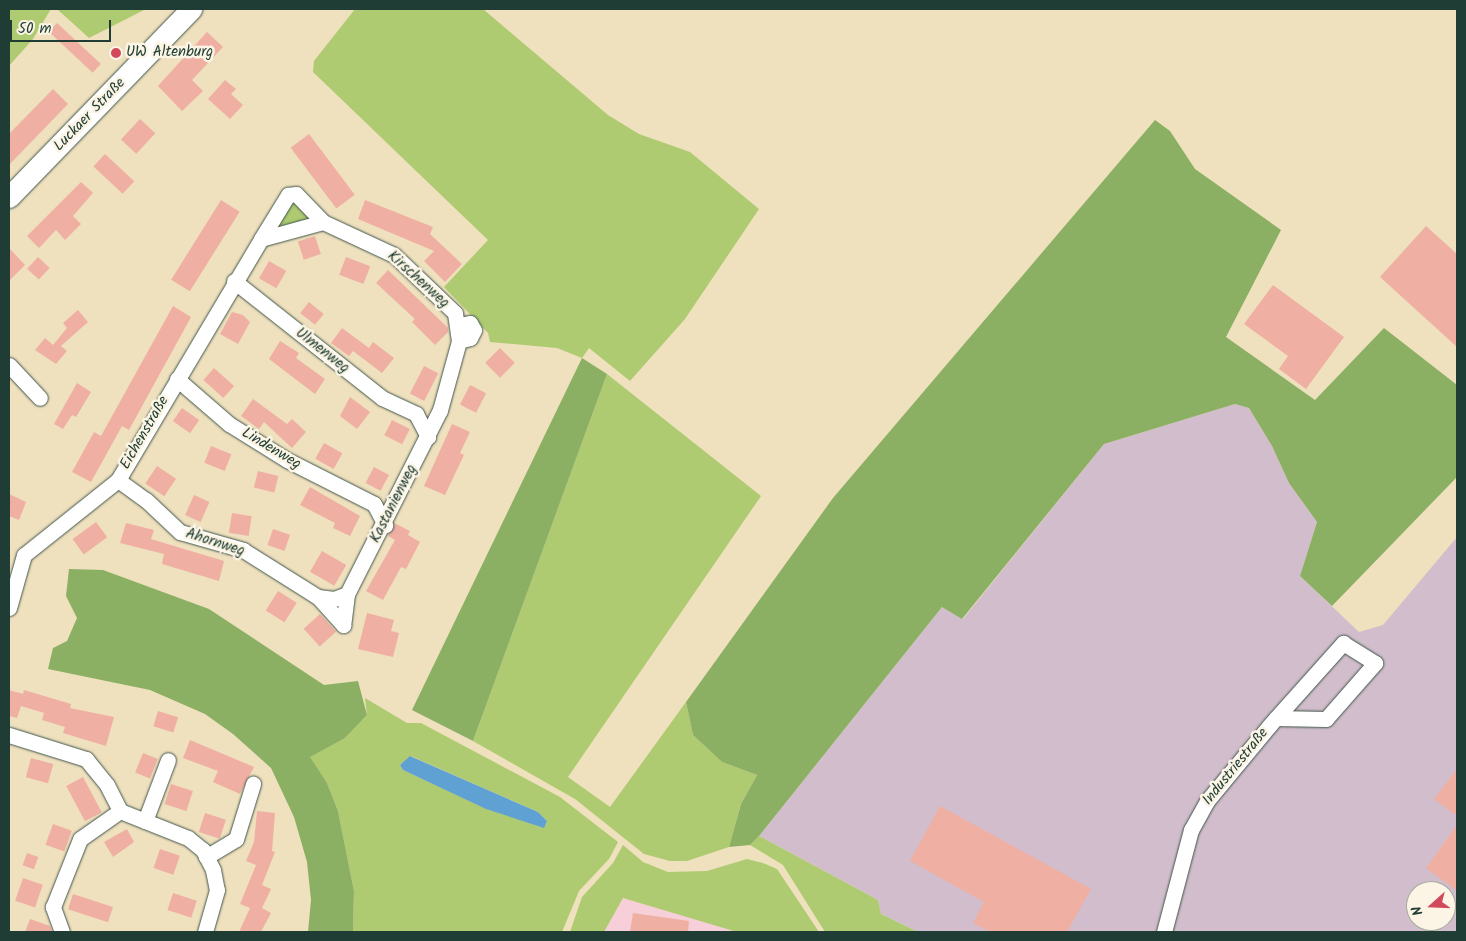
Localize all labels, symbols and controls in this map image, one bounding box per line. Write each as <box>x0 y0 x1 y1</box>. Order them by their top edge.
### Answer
scale bar <box>12 10 114 42</box>
text: 50 m <box>18 17 52 41</box>
place label: UW Altenburg <box>126 44 213 62</box>
marker: UW Altenburg <box>110 47 122 59</box>
street label: Luckaer Straße <box>50 75 130 155</box>
street label: Kirschenweg <box>383 247 453 313</box>
street label: Ulmenweg <box>292 324 352 378</box>
street label: Eichenstraße <box>117 393 173 473</box>
street label: Lindenweg <box>238 424 304 474</box>
street label: Kastanienweg <box>367 462 421 546</box>
street label: Ahornweg <box>183 525 247 561</box>
street label: Industriestraße <box>1199 725 1273 809</box>
north arrow <box>1406 881 1456 931</box>
text: N <box>1406 903 1430 919</box>

